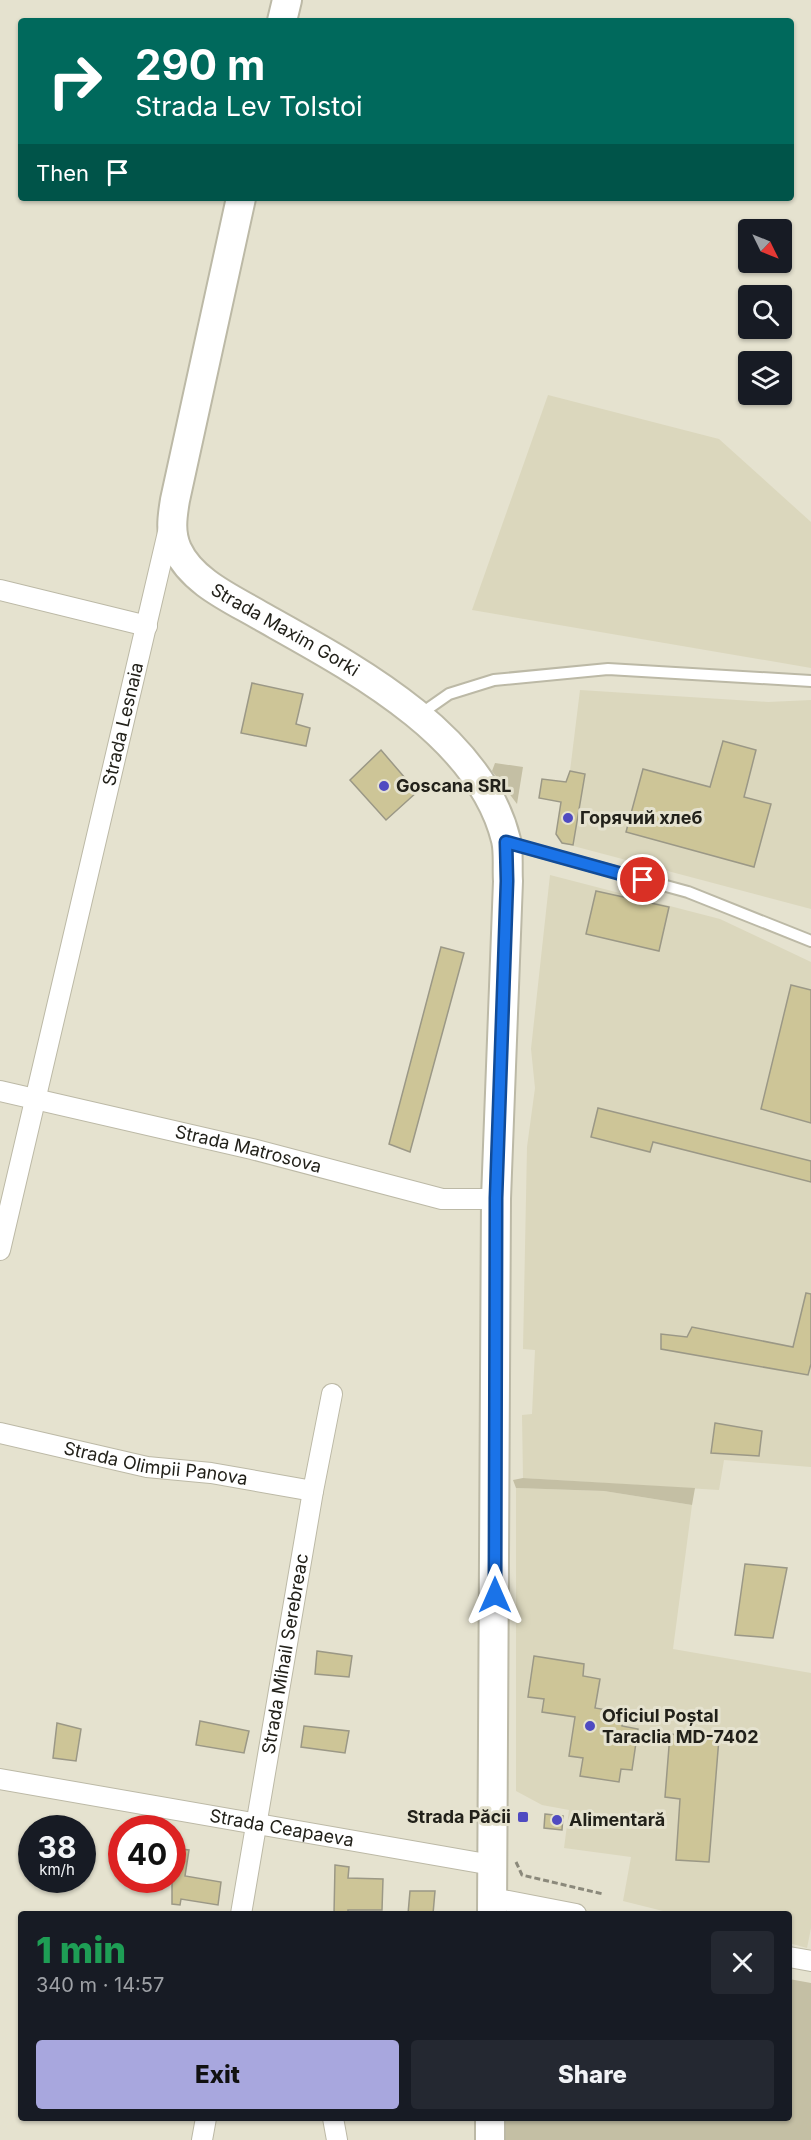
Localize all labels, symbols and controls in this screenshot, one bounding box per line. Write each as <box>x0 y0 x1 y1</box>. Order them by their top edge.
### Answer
text: 290 m <box>135 39 265 90</box>
icon: right <box>36 42 114 120</box>
text: Strada Lev Tolstoi <box>135 90 363 123</box>
icon: arrive <box>101 156 134 189</box>
text: Then <box>36 160 89 186</box>
north arrow <box>738 219 792 273</box>
map controls <box>738 219 792 405</box>
button: search <box>738 285 792 339</box>
button: layers <box>738 351 792 405</box>
street label: Strada Maxim Gorki <box>207 579 363 680</box>
street label: Strada Lesnaia <box>98 660 147 788</box>
place label: Goscana SRL <box>396 775 512 796</box>
marker: Goscana SRL <box>377 779 391 793</box>
place label: Горячий хлеб <box>580 807 702 828</box>
marker: Горячий хлеб <box>561 811 575 825</box>
pin <box>617 854 668 905</box>
icon: arrive <box>626 863 659 896</box>
street label: Strada Matrosova <box>173 1121 324 1177</box>
street label: Strada Olimpii Panova <box>62 1437 249 1489</box>
street label: Strada Mihail Serebreac <box>257 1552 312 1756</box>
position arrow <box>463 1563 527 1627</box>
place label: Oficiul Poștal Taraclia MD-7402 <box>602 1705 759 1747</box>
marker: Oficiul Poștal Taraclia MD-7402 <box>583 1719 597 1733</box>
street label: Strada Ceapaeva <box>208 1805 356 1851</box>
place label: Strada Păcii <box>407 1806 511 1827</box>
place label: Alimentară <box>569 1809 665 1830</box>
marker: Strada Păcii <box>516 1810 530 1824</box>
marker: Alimentară <box>550 1813 564 1827</box>
speed limit sign: 40 <box>108 1815 186 1893</box>
text: 38 <box>38 1829 76 1865</box>
text: km/h <box>39 1860 75 1879</box>
text: 1 min <box>36 1928 126 1972</box>
button: close <box>711 1931 774 1994</box>
text: 340 m · 14:57 <box>36 1973 164 1997</box>
button: Exit <box>36 2040 399 2109</box>
button: Share <box>411 2040 774 2109</box>

